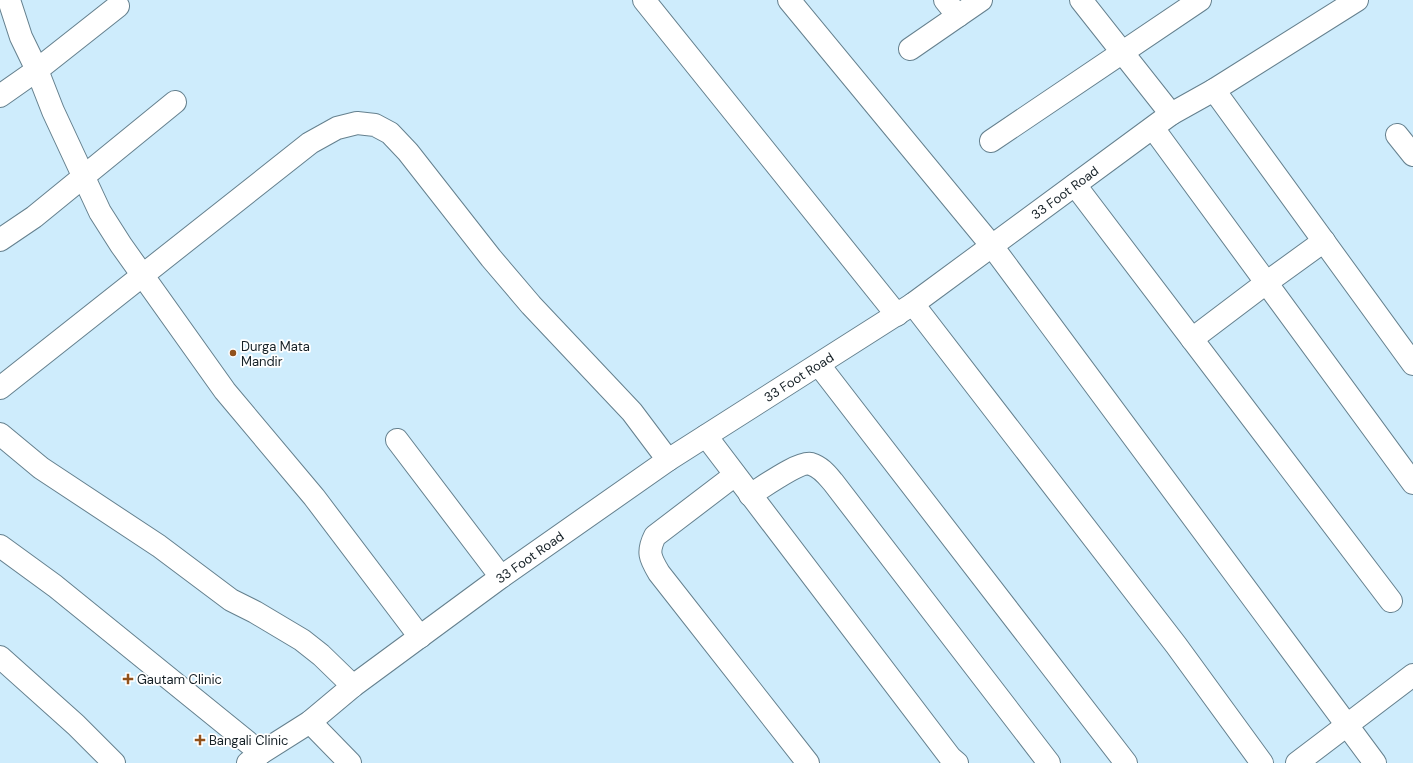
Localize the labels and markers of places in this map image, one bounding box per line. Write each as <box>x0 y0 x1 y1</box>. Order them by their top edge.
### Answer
place label: Durga Mata Mandir <box>241 338 310 370</box>
marker: Durga Mata Mandir <box>228 348 238 358</box>
place label: Gautam Clinic <box>137 671 222 688</box>
marker: Gautam Clinic <box>122 673 134 685</box>
place label: Bangali Clinic <box>209 732 289 749</box>
marker: Bangali Clinic <box>194 734 206 746</box>

